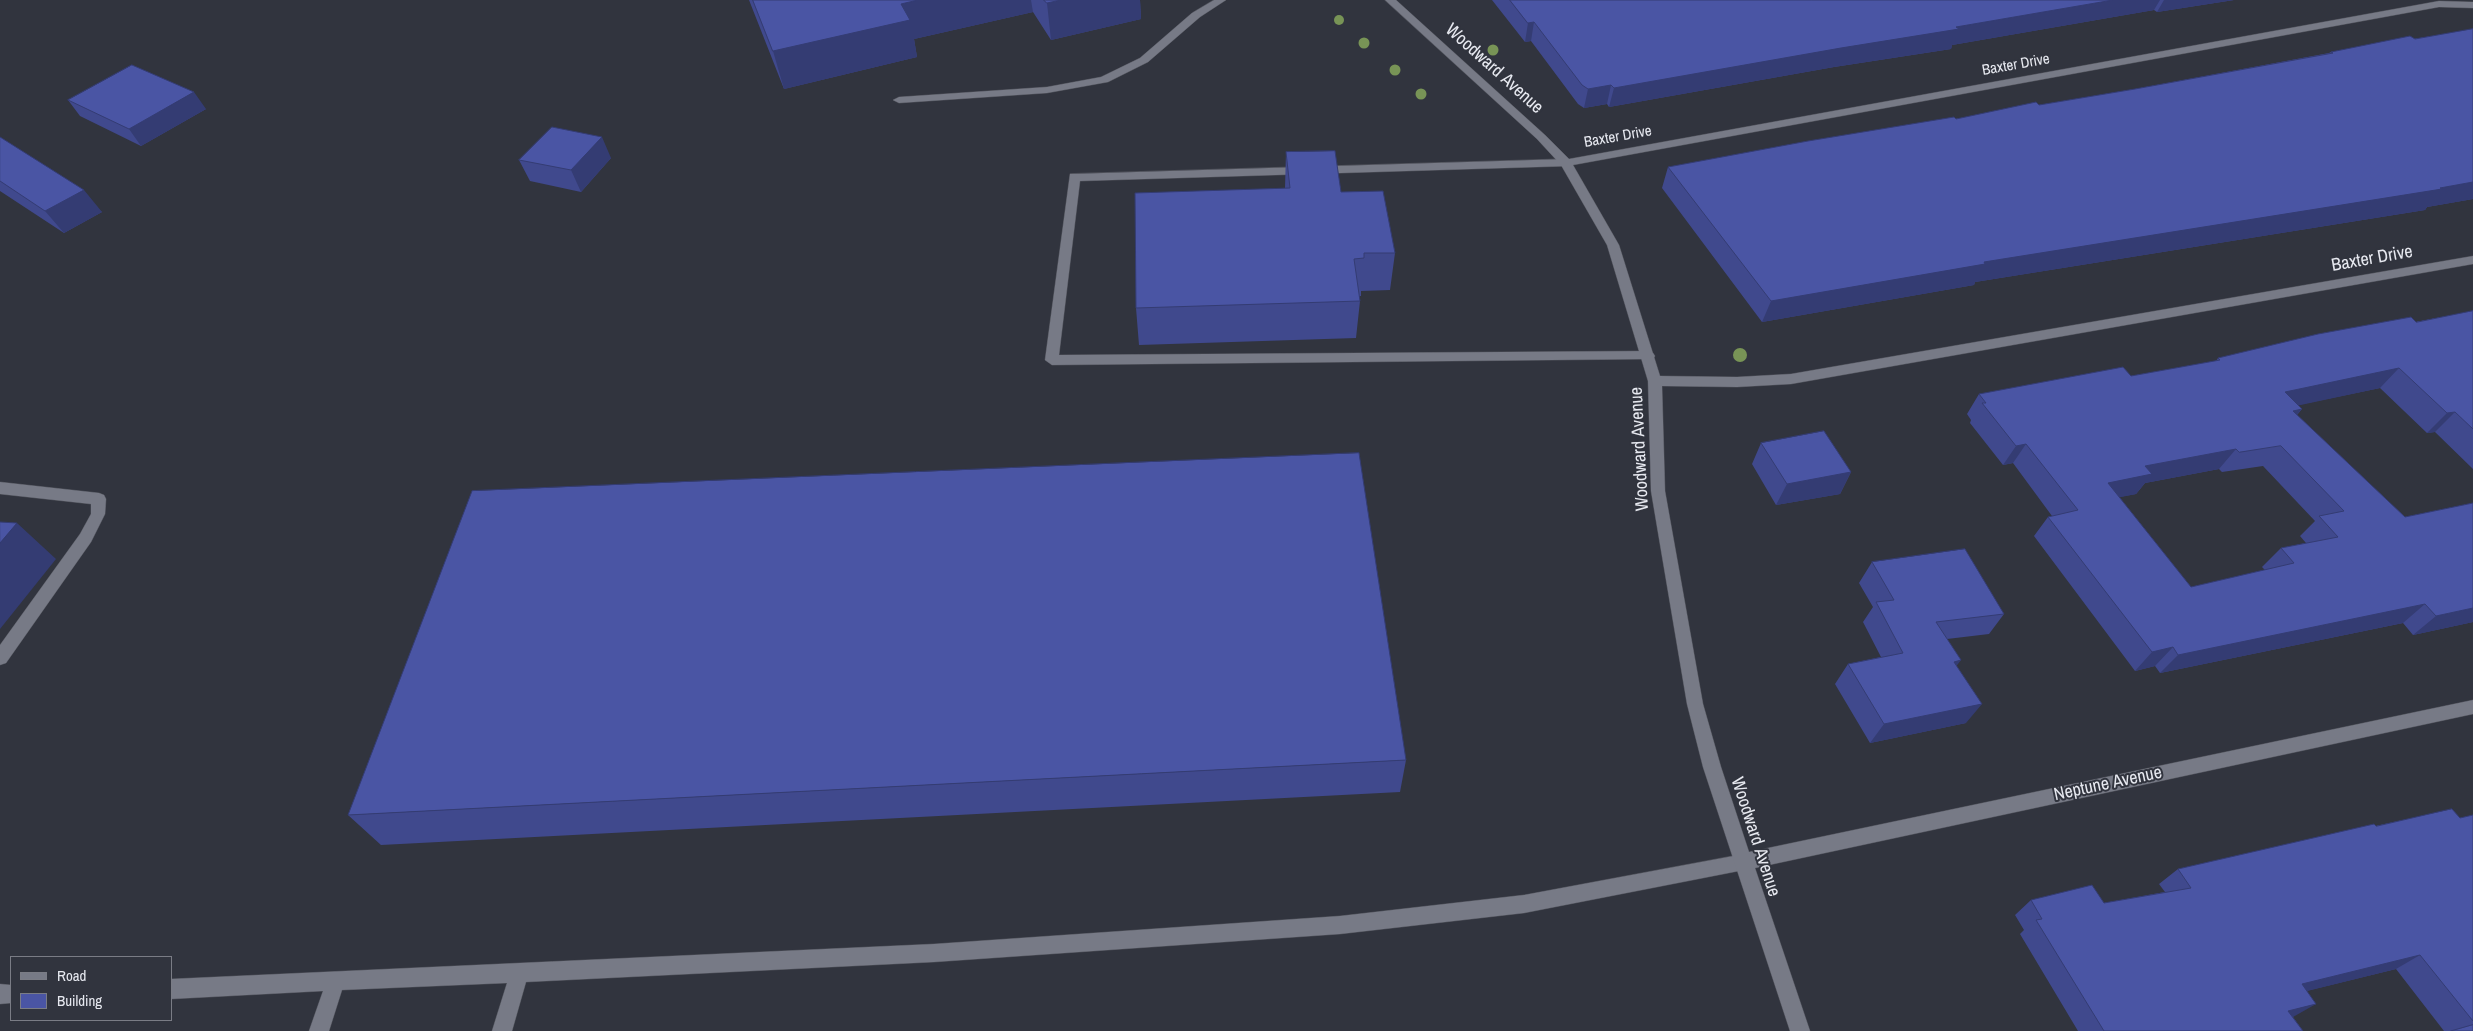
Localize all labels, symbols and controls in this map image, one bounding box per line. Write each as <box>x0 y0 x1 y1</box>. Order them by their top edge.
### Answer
street label: Woodward Avenue <box>1441 19 1547 119</box>
street label: Baxter Drive <box>1981 50 2051 80</box>
street label: Baxter Drive <box>1583 122 1653 152</box>
street label: Baxter Drive <box>2330 241 2414 277</box>
street label: Woodward Avenue <box>1626 386 1654 512</box>
street label: Neptune Avenue <box>2052 762 2164 806</box>
street label: Woodward Avenue <box>1726 775 1784 899</box>
legend <box>10 956 172 1021</box>
text: Road <box>57 965 86 986</box>
text: Building <box>57 990 102 1011</box>

